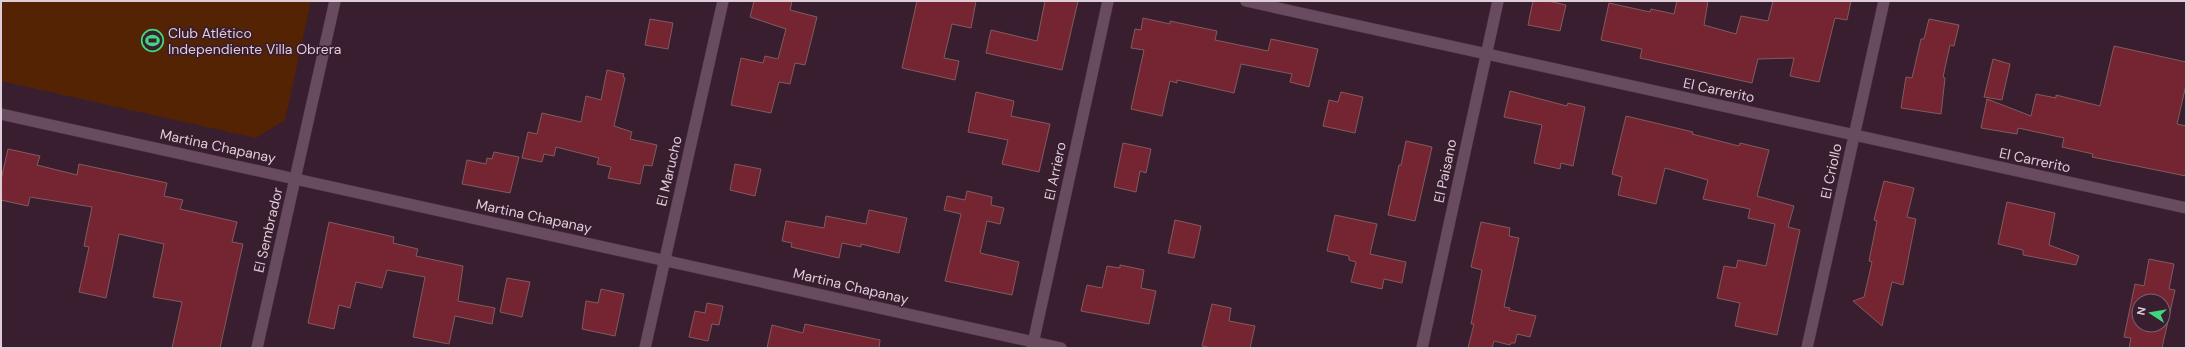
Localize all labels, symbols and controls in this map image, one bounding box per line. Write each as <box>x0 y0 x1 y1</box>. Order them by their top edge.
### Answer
place label: Club Atlético Independiente Villa Obrera <box>168 24 341 58</box>
sports icon: Club Atlético Independiente Villa Obrera <box>139 28 165 54</box>
street label: El Carrerito <box>1682 74 1756 106</box>
street label: Martina Chapanay <box>158 125 278 167</box>
street label: El Marucho <box>652 134 686 208</box>
street label: El Paisano <box>1429 138 1461 204</box>
street label: El Arriero <box>1040 140 1070 202</box>
street label: El Criollo <box>1816 142 1846 200</box>
street label: El Carrerito <box>1998 144 2072 176</box>
street label: El Sembrador <box>249 186 287 274</box>
street label: Martina Chapanay <box>474 195 594 237</box>
street label: Martina Chapanay <box>791 264 911 308</box>
north arrow <box>2131 293 2171 333</box>
text: N <box>2134 306 2149 316</box>

